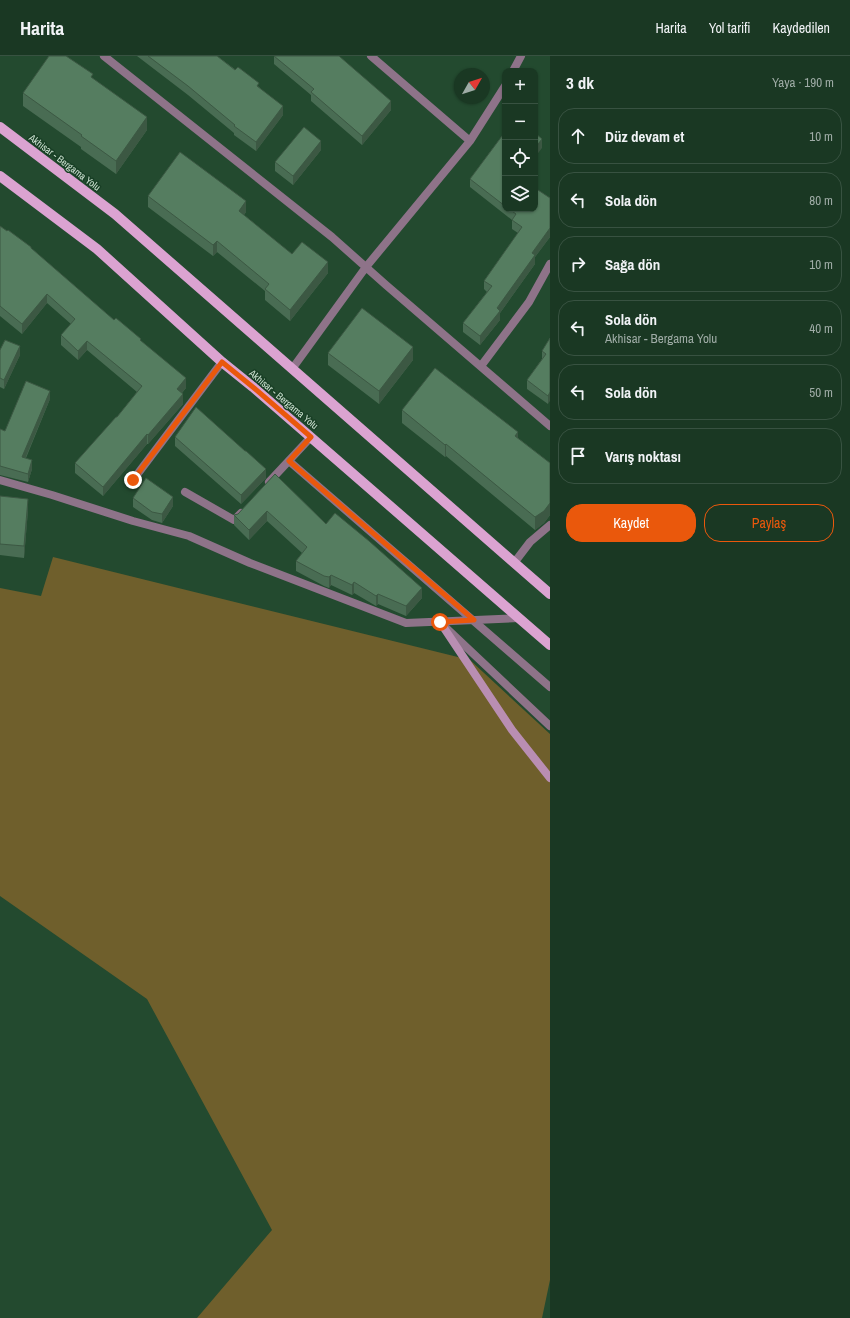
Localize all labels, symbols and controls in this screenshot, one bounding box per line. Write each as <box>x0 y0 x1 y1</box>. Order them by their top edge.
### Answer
text: Harita <box>20 15 64 41</box>
text: Harita <box>655 19 687 37</box>
text: Yol tarifi <box>709 19 751 37</box>
text: Kaydedilen <box>773 19 830 37</box>
north arrow <box>454 68 490 104</box>
map controls <box>502 68 538 212</box>
button: + <box>502 68 538 104</box>
text: 3 dk <box>566 71 594 94</box>
text: Yaya · 190 m <box>772 74 834 91</box>
button: − <box>502 104 538 140</box>
icon: ahead <box>567 125 589 147</box>
text: Düz devam et <box>605 126 684 147</box>
text: 10 m <box>809 128 833 145</box>
street label: Akhisar - Bergama Yolu <box>26 131 103 194</box>
button: locate <box>502 140 538 176</box>
button: layers <box>502 176 538 212</box>
icon: left <box>567 189 589 211</box>
text: Sola dön <box>605 190 657 211</box>
text: 80 m <box>809 192 833 209</box>
icon: right <box>567 253 589 275</box>
text: Sağa dön <box>605 254 660 275</box>
text: 10 m <box>809 256 833 273</box>
text: Sola dön <box>605 309 657 330</box>
icon: left <box>567 317 589 339</box>
text: 40 m <box>809 320 833 337</box>
text: Akhisar - Bergama Yolu <box>605 330 717 347</box>
street label: Akhisar - Bergama Yolu <box>246 366 321 432</box>
icon: left <box>567 381 589 403</box>
text: Sola dön <box>605 382 657 403</box>
text: 50 m <box>809 384 833 401</box>
icon: arrive <box>567 445 589 467</box>
text: Varış noktası <box>605 446 681 467</box>
route end <box>124 471 142 489</box>
button: Kaydet <box>566 504 696 542</box>
button: Paylaş <box>704 504 834 542</box>
route start <box>431 613 449 631</box>

